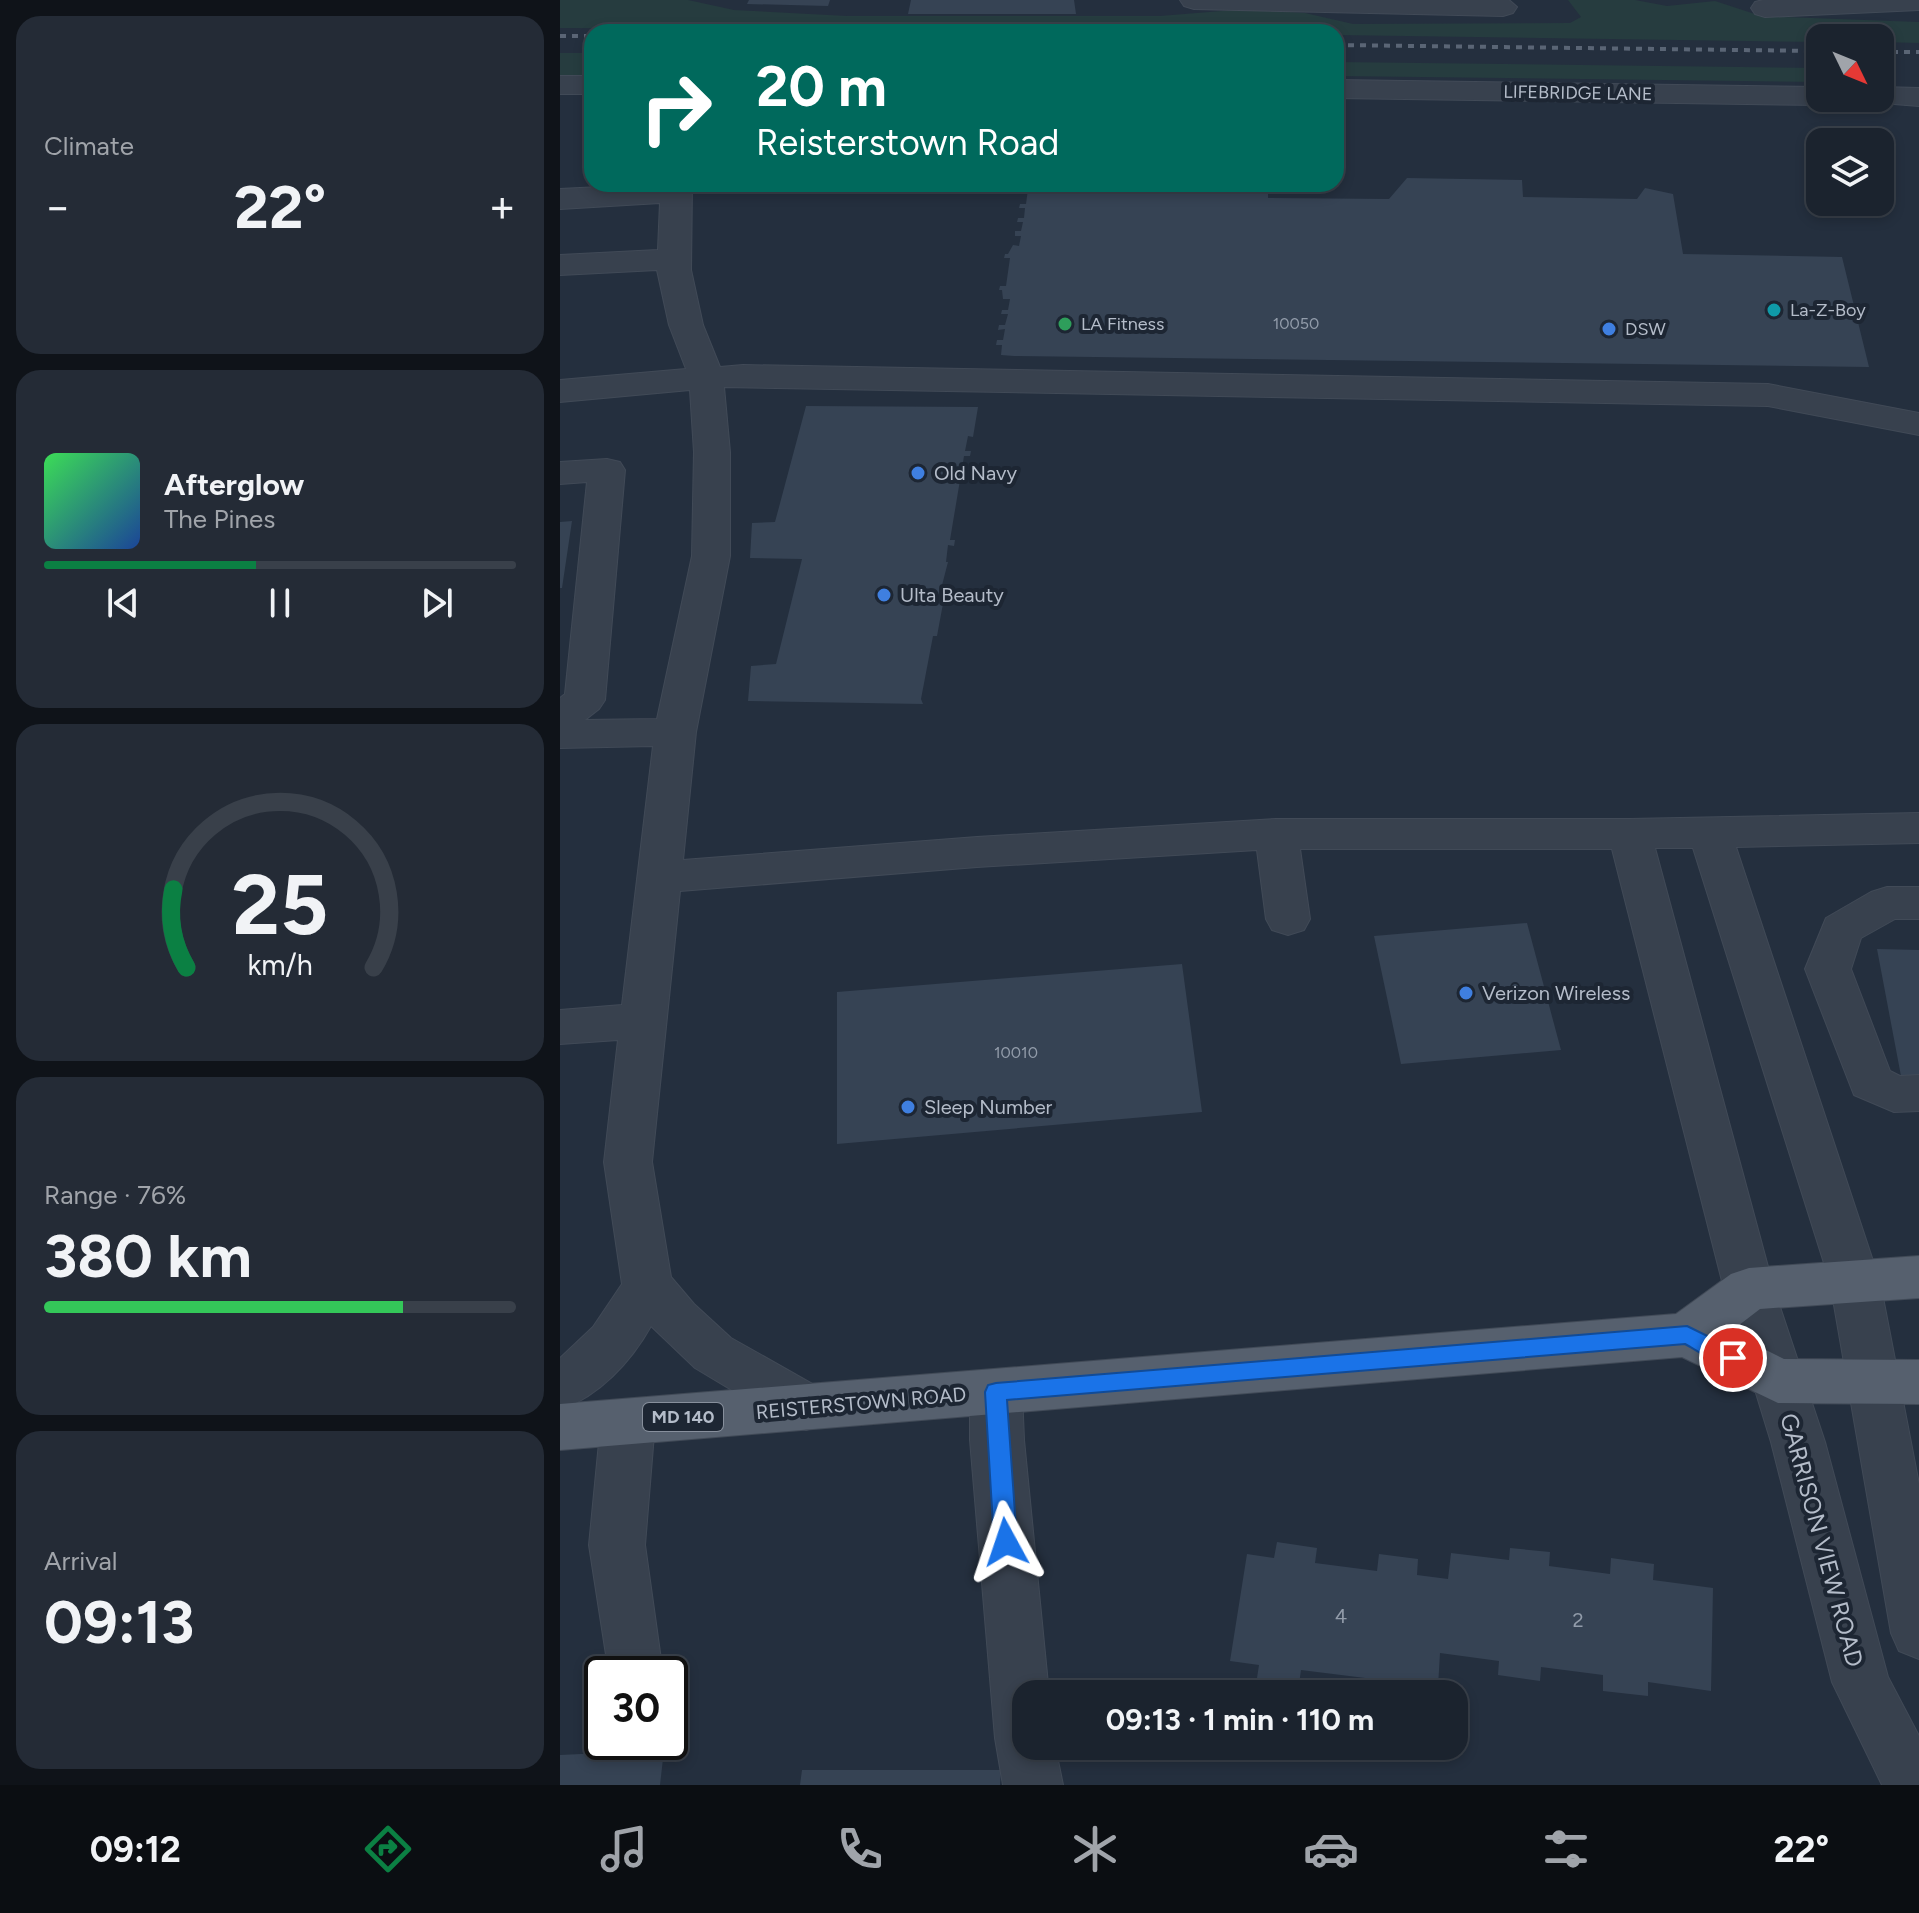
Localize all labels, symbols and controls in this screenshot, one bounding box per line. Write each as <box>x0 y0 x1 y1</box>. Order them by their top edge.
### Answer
north arrow <box>1806 24 1894 112</box>
map controls <box>1806 24 1894 216</box>
text: 20 m <box>756 53 887 120</box>
icon: right <box>624 56 728 160</box>
street label: LIFEBRIDGE LANE <box>1503 81 1653 105</box>
text: Reisterstown Road <box>756 121 1059 164</box>
button: layers <box>1806 128 1894 216</box>
text: Climate <box>44 130 134 162</box>
text: 22° <box>234 171 326 243</box>
text: − <box>44 180 71 233</box>
text: + <box>489 180 516 233</box>
place label: La-Z-Boy <box>1790 299 1866 321</box>
marker: La-Z-Boy <box>1765 301 1783 319</box>
place label: LA Fitness <box>1081 313 1164 335</box>
house number: 10050 <box>1273 314 1319 333</box>
marker: LA Fitness <box>1056 315 1074 333</box>
place label: DSW <box>1625 318 1666 340</box>
marker: DSW <box>1600 320 1618 338</box>
place label: Old Navy <box>934 461 1018 485</box>
marker: Old Navy <box>909 464 927 482</box>
text: Afterglow <box>164 466 304 503</box>
text: The Pines <box>164 503 275 535</box>
icon: previous <box>101 581 145 625</box>
icon: pause <box>258 581 302 625</box>
icon: next <box>415 581 459 625</box>
place label: Ulta Beauty <box>900 583 1004 607</box>
marker: Ulta Beauty <box>875 586 893 604</box>
text: 25 <box>232 855 328 955</box>
text: km/h <box>247 949 313 983</box>
place label: Verizon Wireless <box>1482 981 1630 1005</box>
marker: Verizon Wireless <box>1457 984 1475 1002</box>
house number: 10010 <box>994 1043 1038 1062</box>
place label: Sleep Number <box>924 1095 1053 1119</box>
marker: Sleep Number <box>899 1098 917 1116</box>
text: Range · 76% <box>44 1179 186 1211</box>
text: 380 km <box>44 1220 252 1292</box>
pin <box>1699 1324 1767 1392</box>
icon: arrive <box>1711 1336 1755 1380</box>
street label: REISTERSTOWN ROAD <box>755 1382 967 1424</box>
road number: MD 140 <box>643 1403 723 1431</box>
street label: GARRISON VIEW ROAD <box>1774 1410 1870 1670</box>
position arrow <box>964 1500 1048 1584</box>
text: Arrival <box>44 1545 117 1577</box>
text: 09:13 <box>44 1586 194 1658</box>
house number: 4 <box>1335 1604 1347 1628</box>
house number: 2 <box>1572 1608 1584 1632</box>
speed limit sign: 30 <box>584 1656 688 1760</box>
text: 09:13 · 1 min · 110 m <box>1106 1701 1374 1738</box>
icon: directions <box>360 1821 416 1877</box>
icon: music <box>596 1821 652 1877</box>
icon: phone <box>832 1821 888 1877</box>
icon: climate <box>1067 1821 1123 1877</box>
icon: car <box>1303 1821 1359 1877</box>
icon: filters <box>1538 1821 1594 1877</box>
text: 09:12 <box>90 1828 181 1871</box>
text: 22° <box>1774 1828 1829 1871</box>

